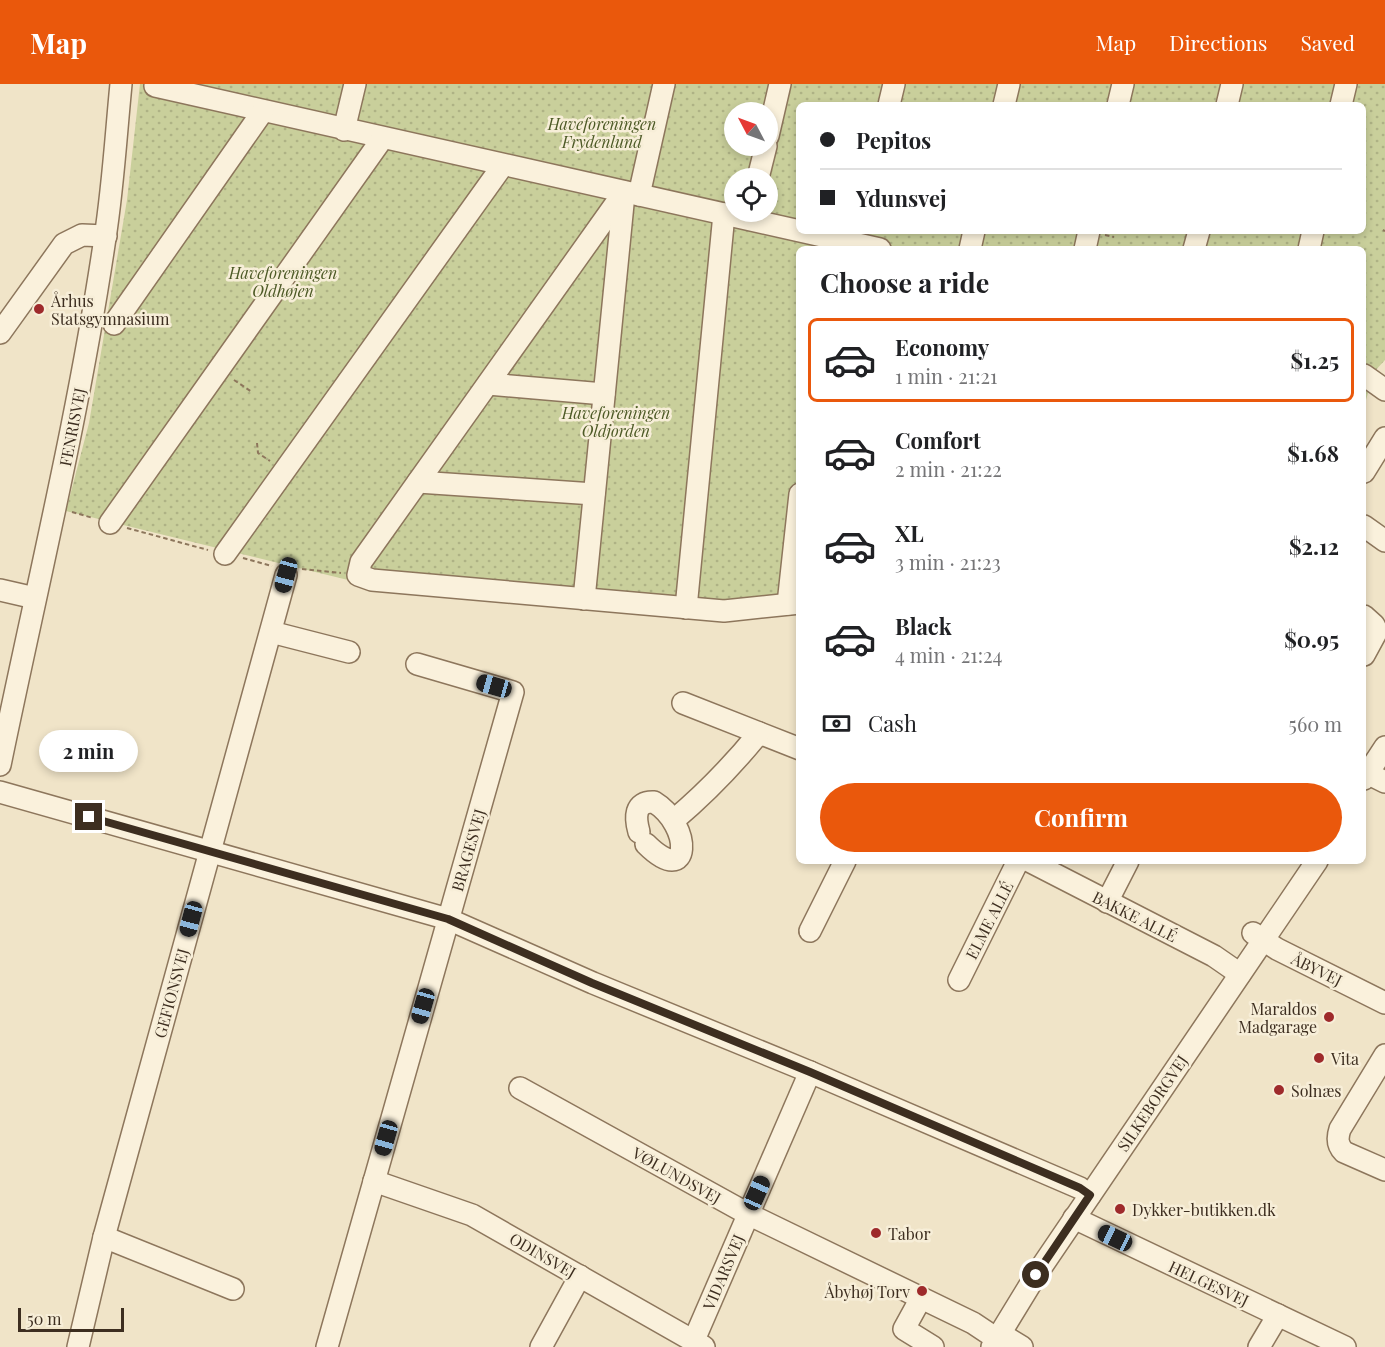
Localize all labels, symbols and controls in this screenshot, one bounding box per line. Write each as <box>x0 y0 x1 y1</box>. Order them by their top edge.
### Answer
text: Map <box>30 24 87 61</box>
text: Map <box>1095 28 1136 56</box>
text: Directions <box>1169 28 1267 56</box>
text: Saved <box>1300 28 1355 56</box>
north arrow <box>724 102 778 156</box>
map controls <box>724 102 778 222</box>
park label: Haveforeningen Frydenlund <box>547 113 656 152</box>
text: Pepitos <box>856 125 931 155</box>
button: locate <box>724 168 778 222</box>
text: Ydunsvej <box>856 183 947 213</box>
park label: Haveforeningen Oldhøjen <box>228 262 337 301</box>
text: Choose a ride <box>820 264 989 300</box>
place label: Århus Statsgymnasium <box>50 290 170 329</box>
marker: Århus Statsgymnasium <box>32 302 46 316</box>
text: Economy <box>895 332 989 362</box>
icon: car <box>823 333 877 387</box>
text: $1.25 <box>1290 345 1339 375</box>
text: 1 min · 21:21 <box>895 362 997 389</box>
street label: FENRISVEJ <box>54 386 90 468</box>
park label: Haveforeningen Oldjorden <box>561 402 670 441</box>
text: Comfort <box>895 425 981 455</box>
icon: car <box>823 426 877 480</box>
text: $1.68 <box>1287 438 1339 468</box>
text: 2 min · 21:22 <box>895 455 1002 482</box>
text: XL <box>895 518 924 548</box>
icon: car <box>823 519 877 573</box>
text: $2.12 <box>1289 531 1339 561</box>
text: 3 min · 21:23 <box>895 548 1001 575</box>
car <box>273 555 299 595</box>
text: Black <box>895 611 952 641</box>
icon: car <box>823 612 877 666</box>
text: $0.95 <box>1284 624 1339 654</box>
text: 4 min · 21:24 <box>895 641 1002 668</box>
car <box>474 672 514 700</box>
icon: cash <box>820 707 853 740</box>
text: Cash <box>868 708 917 738</box>
text: 560 m <box>1289 710 1342 737</box>
callout: 2 min <box>40 730 138 772</box>
text: 2 min <box>63 737 114 764</box>
button: Confirm <box>820 783 1342 852</box>
route end <box>75 803 102 830</box>
street label: BRAGESVEJ <box>446 806 490 894</box>
street label: ELME ALLÉ <box>960 878 1018 962</box>
street label: BAKKE ALLÉ <box>1089 886 1181 946</box>
car <box>178 899 204 939</box>
street label: GEFIONSVEJ <box>149 946 193 1040</box>
street label: ÅBYVEJ <box>1287 947 1346 990</box>
car <box>409 986 437 1026</box>
place label: Maraldos Madgarage <box>1238 998 1317 1037</box>
marker: Maraldos Madgarage <box>1322 1010 1336 1024</box>
place label: Vita <box>1330 1048 1359 1069</box>
street label: SILKEBORGVEJ <box>1112 1051 1192 1155</box>
marker: Vita <box>1312 1051 1326 1065</box>
place label: Solnæs <box>1291 1080 1341 1101</box>
marker: Solnæs <box>1272 1083 1286 1097</box>
car <box>372 1118 400 1158</box>
street label: VØLUNDSVEJ <box>628 1141 725 1208</box>
car <box>741 1173 773 1213</box>
place label: Dykker-butikken.dk <box>1132 1199 1276 1220</box>
marker: Dykker-butikken.dk <box>1113 1202 1127 1216</box>
car <box>1095 1222 1135 1254</box>
place label: Tabor <box>888 1223 931 1244</box>
marker: Tabor <box>869 1226 883 1240</box>
street label: ODINSVEJ <box>506 1228 580 1282</box>
street label: VIDARSVEJ <box>697 1231 748 1314</box>
street label: HELGESVEJ <box>1166 1255 1252 1311</box>
route start <box>1022 1261 1049 1288</box>
place label: Åbyhøj Torv <box>823 1281 910 1302</box>
marker: Åbyhøj Torv <box>915 1284 929 1298</box>
scale bar <box>18 1305 124 1332</box>
text: 50 m <box>27 1308 61 1329</box>

